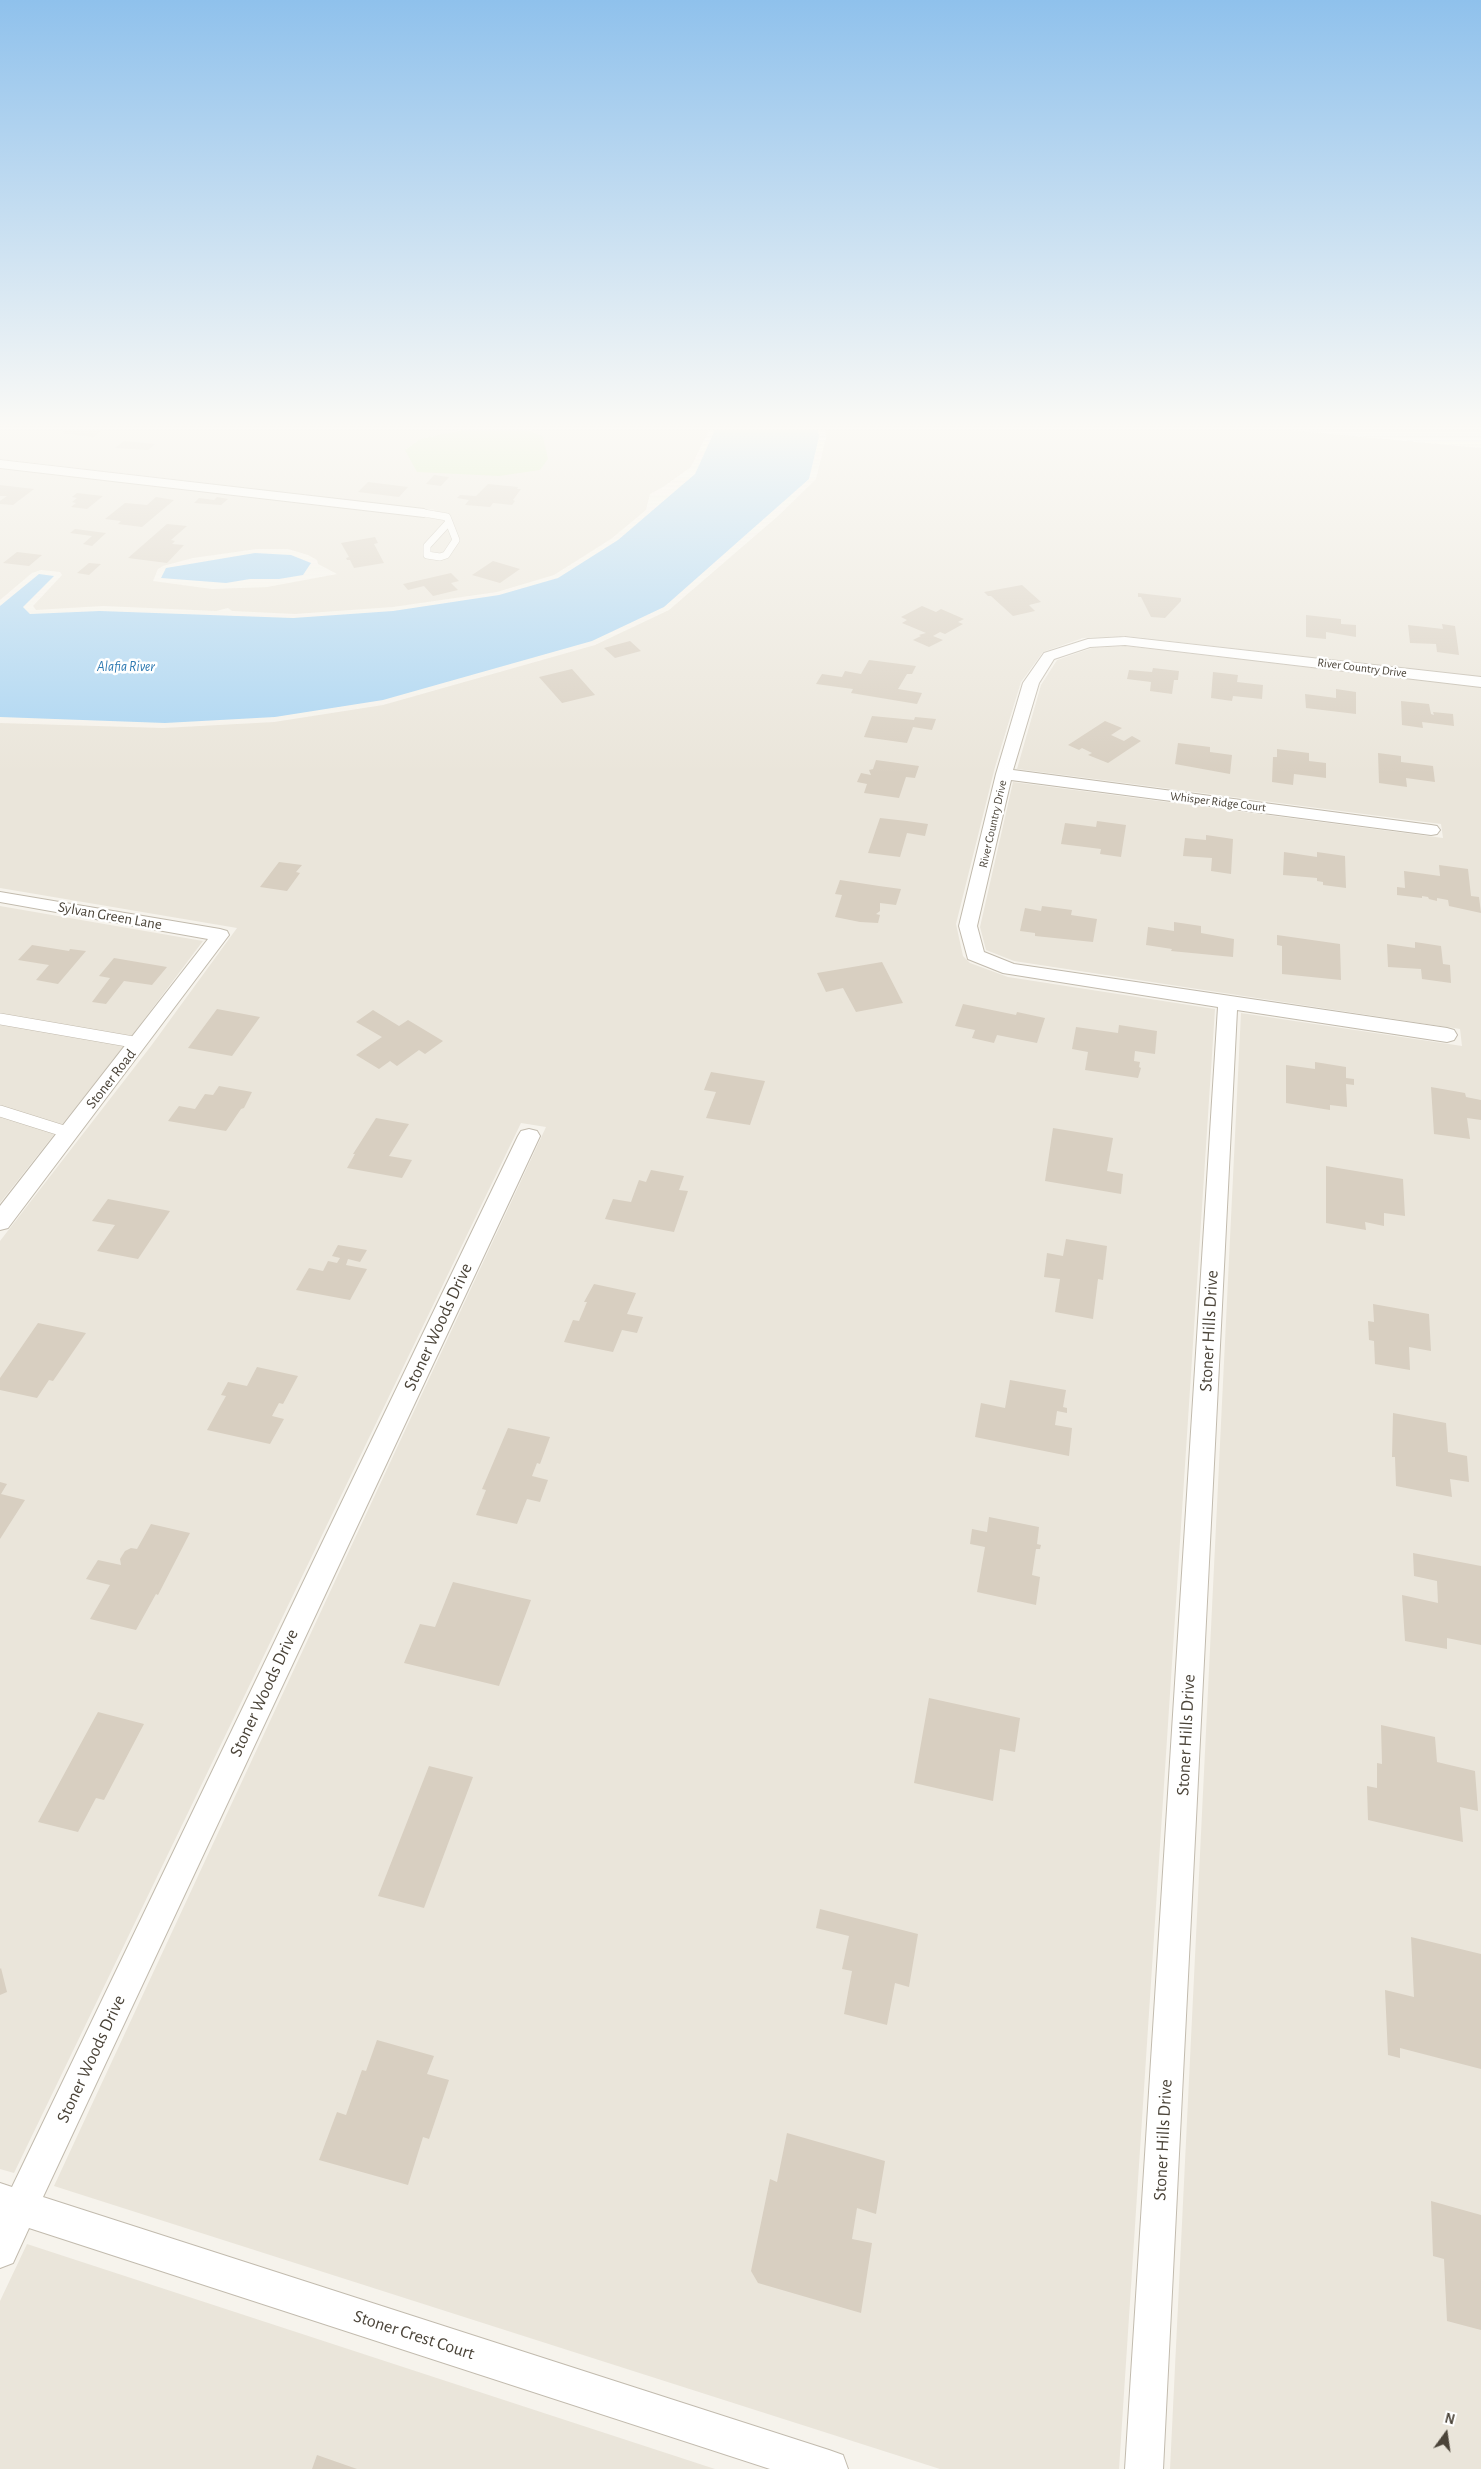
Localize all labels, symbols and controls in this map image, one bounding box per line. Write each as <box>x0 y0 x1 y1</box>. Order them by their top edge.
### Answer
street label: River Country Drive <box>1317 655 1407 681</box>
water label: Alafia River <box>97 659 155 675</box>
street label: River Country Drive <box>976 779 1010 869</box>
street label: Whisper Ridge Court <box>1169 789 1267 815</box>
street label: Sylvan Green Lane <box>57 898 163 934</box>
street label: Stoner Road <box>82 1046 140 1112</box>
street label: Stoner Woods Drive <box>399 1260 477 1394</box>
street label: Stoner Hills Drive <box>1195 1270 1223 1392</box>
street label: Stoner Woods Drive <box>225 1626 303 1760</box>
street label: Stoner Hills Drive <box>1172 1674 1200 1796</box>
street label: Stoner Woods Drive <box>52 1992 130 2126</box>
street label: Stoner Hills Drive <box>1149 2079 1177 2201</box>
street label: Stoner Crest Court <box>351 2305 477 2365</box>
north arrow <box>1421 2409 1471 2459</box>
text: N <box>1443 2411 1456 2427</box>

